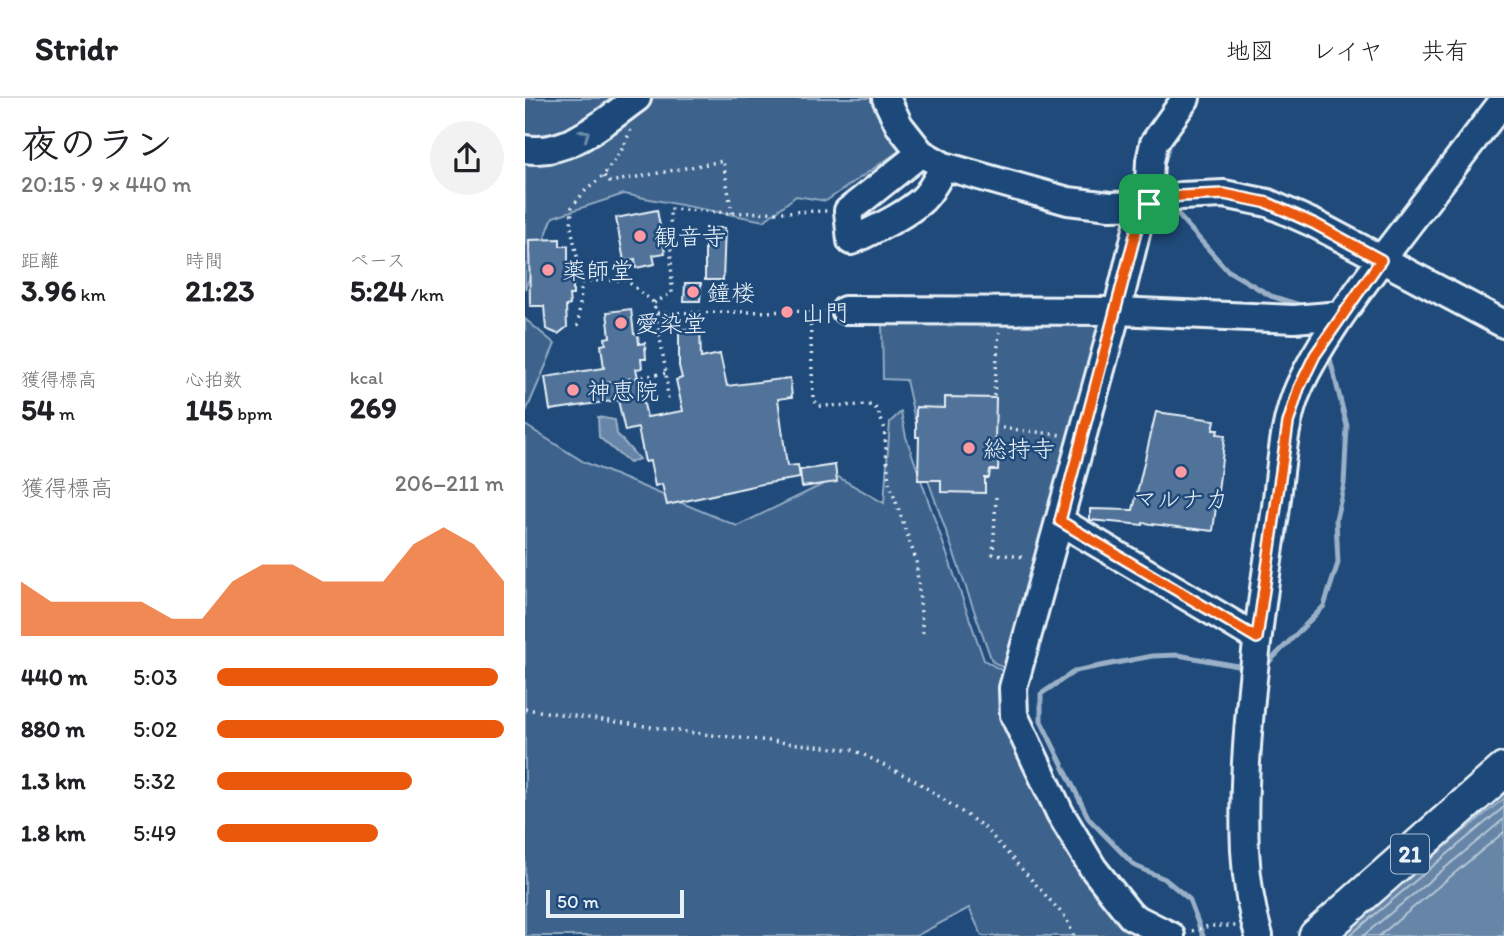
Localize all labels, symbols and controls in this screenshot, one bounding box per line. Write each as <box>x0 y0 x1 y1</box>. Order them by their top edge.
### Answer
text: Stridr <box>35 29 118 68</box>
text: 地図 <box>1226 36 1274 65</box>
text: レイヤ <box>1312 36 1383 65</box>
text: 共有 <box>1421 36 1469 65</box>
text: 夜のラン <box>21 121 173 167</box>
button: share <box>430 121 504 195</box>
one-way arrow <box>577 129 590 142</box>
text: 20:15 · 9 × 440 m <box>21 170 191 198</box>
pin <box>1119 174 1179 234</box>
icon: arrive <box>1130 185 1168 223</box>
place label: 観音寺 <box>654 222 726 251</box>
marker: 観音寺 <box>632 228 648 244</box>
text: 距離 <box>21 249 59 272</box>
text: 時間 <box>185 249 223 272</box>
text: ペース <box>350 249 406 272</box>
place label: 薬師堂 <box>562 256 634 285</box>
marker: 薬師堂 <box>540 262 556 278</box>
text: 3.96 <box>21 272 76 309</box>
text: 21:23 <box>185 272 255 309</box>
text: 5:24 <box>350 272 407 309</box>
place label: 鐘楼 <box>707 278 755 307</box>
text: km <box>76 283 106 306</box>
text: /km <box>407 283 444 306</box>
marker: 鐘楼 <box>685 284 701 300</box>
place label: 山門 <box>801 298 849 327</box>
marker: 山門 <box>779 304 795 320</box>
place label: 愛染堂 <box>635 309 707 338</box>
marker: 愛染堂 <box>613 315 629 331</box>
text: kcal <box>350 366 383 389</box>
text: 獲得標高 <box>21 368 97 391</box>
text: 心拍数 <box>185 368 242 391</box>
place label: 神恵院 <box>587 376 659 405</box>
marker: 神恵院 <box>565 382 581 398</box>
text: 269 <box>350 389 397 426</box>
text: 54 <box>21 391 55 428</box>
text: 145 <box>185 391 233 428</box>
text: m <box>55 402 75 425</box>
text: bpm <box>233 402 273 425</box>
place label: 総持寺 <box>983 434 1055 463</box>
marker: 総持寺 <box>961 440 977 456</box>
marker: マルナカ <box>1173 464 1189 480</box>
text: 206–211 m <box>395 469 504 497</box>
text: 獲得標高 <box>21 474 113 502</box>
place label: マルナカ <box>1133 484 1229 513</box>
text: 440 m <box>21 663 87 691</box>
text: 5:03 <box>133 663 177 691</box>
text: 880 m <box>21 715 85 743</box>
text: 5:02 <box>133 715 177 743</box>
text: 1.3 km <box>21 767 85 795</box>
text: 5:32 <box>133 767 175 795</box>
text: 1.8 km <box>21 819 86 847</box>
text: 5:49 <box>133 819 177 847</box>
road number: 21 <box>1391 834 1429 874</box>
scale bar <box>546 887 684 919</box>
text: 50 m <box>557 890 599 913</box>

